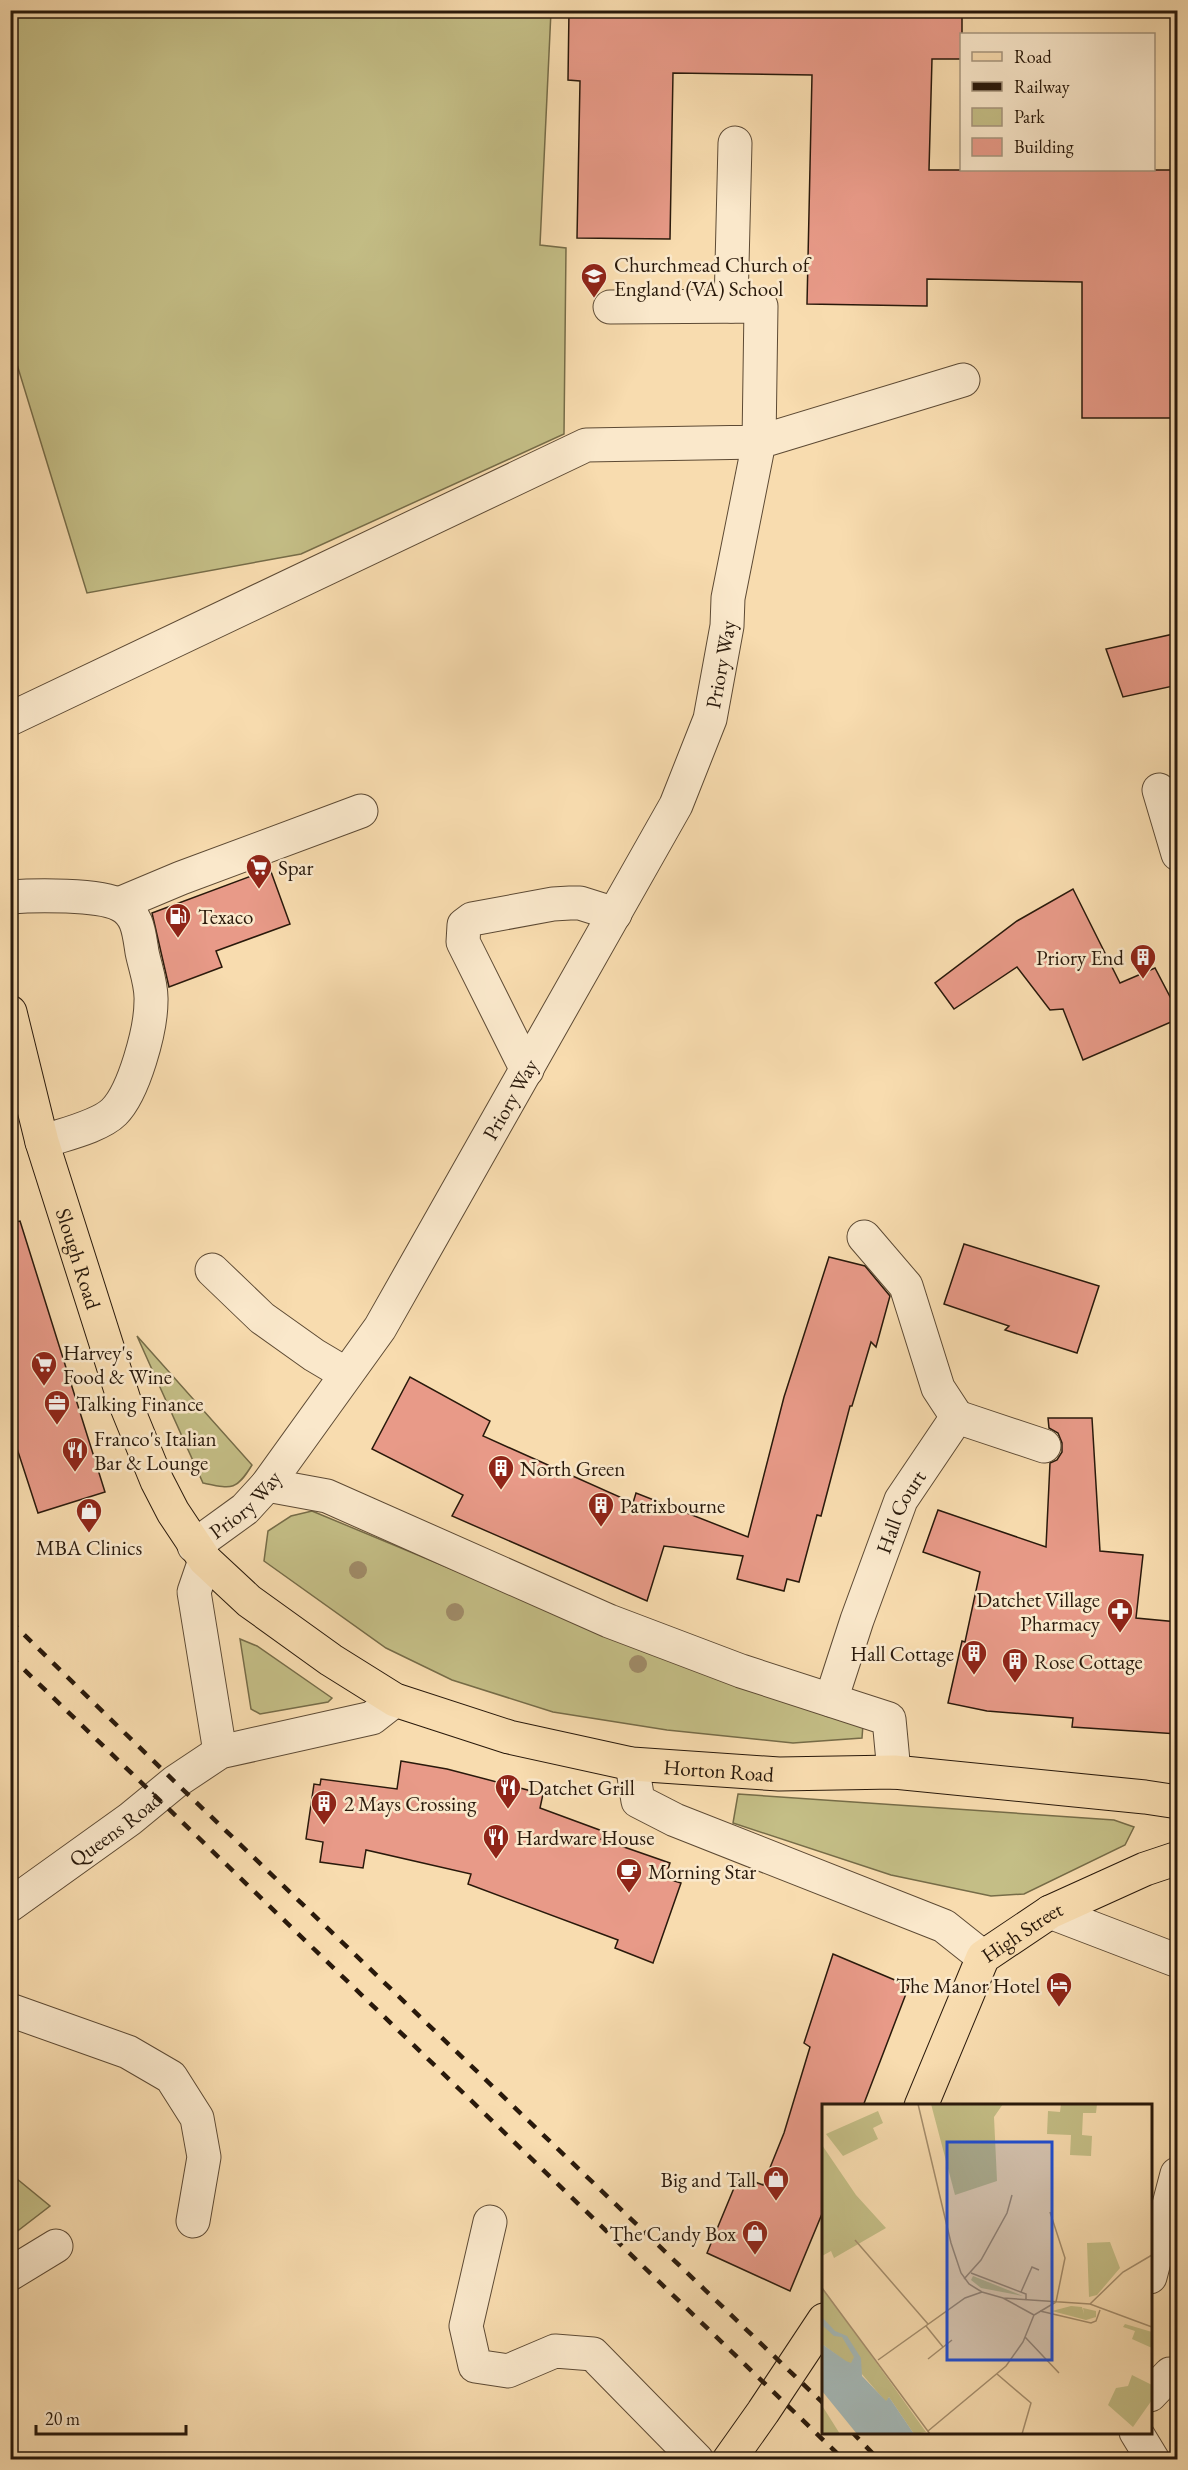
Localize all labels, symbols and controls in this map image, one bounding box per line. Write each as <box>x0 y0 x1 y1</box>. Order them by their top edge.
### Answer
legend <box>960 33 1155 171</box>
text: Road <box>1014 45 1053 68</box>
text: Railway <box>1014 75 1070 98</box>
text: Park <box>1014 105 1045 128</box>
text: Building <box>1014 135 1074 158</box>
place label: Churchmead Church of England (VA) School <box>614 251 812 302</box>
school or university icon: Churchmead Church of England (VA) School <box>579 261 609 299</box>
street label: Priory Way <box>699 619 741 711</box>
supermarket icon: Spar <box>244 852 274 890</box>
place label: Spar <box>278 854 314 881</box>
fuel station icon: Texaco <box>163 901 193 939</box>
place label: Texaco <box>198 903 253 930</box>
building icon: Priory End <box>1128 942 1158 980</box>
place label: Priory End <box>1036 944 1124 971</box>
street label: Priory Way <box>476 1053 544 1145</box>
street label: Slough Road <box>50 1205 108 1313</box>
place label: Harvey's Food & Wine <box>63 1339 172 1390</box>
supermarket icon: Harvey's Food & Wine <box>29 1349 59 1387</box>
office icon: Talking Finance <box>42 1388 72 1426</box>
place label: Talking Finance <box>76 1390 203 1417</box>
place label: Franco's Italian Bar & Lounge <box>94 1425 217 1476</box>
restaurant icon: Franco's Italian Bar & Lounge <box>60 1435 90 1473</box>
building icon: North Green <box>486 1453 516 1491</box>
place label: North Green <box>520 1455 625 1482</box>
street label: Priory Way <box>203 1464 287 1544</box>
street label: Hall Court <box>869 1464 931 1557</box>
building icon: Patrixbourne <box>586 1490 616 1528</box>
place label: Patrixbourne <box>620 1492 725 1519</box>
shop icon: MBA Clinics <box>74 1496 104 1534</box>
place label: MBA Clinics <box>36 1534 143 1561</box>
place label: Datchet Village Pharmacy <box>976 1586 1101 1637</box>
pharmacy icon: Datchet Village Pharmacy <box>1105 1596 1135 1634</box>
building icon: Hall Cottage <box>959 1638 989 1676</box>
place label: Hall Cottage <box>850 1640 954 1667</box>
building icon: Rose Cottage <box>1000 1646 1030 1684</box>
place label: Rose Cottage <box>1034 1648 1143 1675</box>
street label: Horton Road <box>663 1753 775 1787</box>
restaurant icon: Datchet Grill <box>493 1772 523 1810</box>
place label: Datchet Grill <box>528 1774 635 1801</box>
street label: Queens Road <box>63 1785 167 1873</box>
building icon: 2 Mays Crossing <box>309 1788 339 1826</box>
place label: 2 Mays Crossing <box>344 1790 477 1817</box>
restaurant icon: Hardware House <box>481 1822 511 1860</box>
place label: Hardware House <box>516 1824 654 1851</box>
cafe icon: Morning Star <box>614 1856 644 1894</box>
place label: Morning Star <box>648 1858 756 1885</box>
street label: High Street <box>976 1895 1067 1968</box>
hotel icon: The Manor Hotel <box>1044 1970 1074 2008</box>
place label: The Manor Hotel <box>896 1972 1040 1999</box>
inset map <box>822 2104 1152 2434</box>
shop icon: Big and Tall <box>761 2164 791 2202</box>
place label: Big and Tall <box>661 2166 756 2193</box>
shop icon: The Candy Box <box>740 2218 770 2256</box>
place label: The Candy Box <box>609 2220 736 2247</box>
scale bar <box>36 2398 186 2436</box>
text: 20 m <box>45 2407 80 2430</box>

